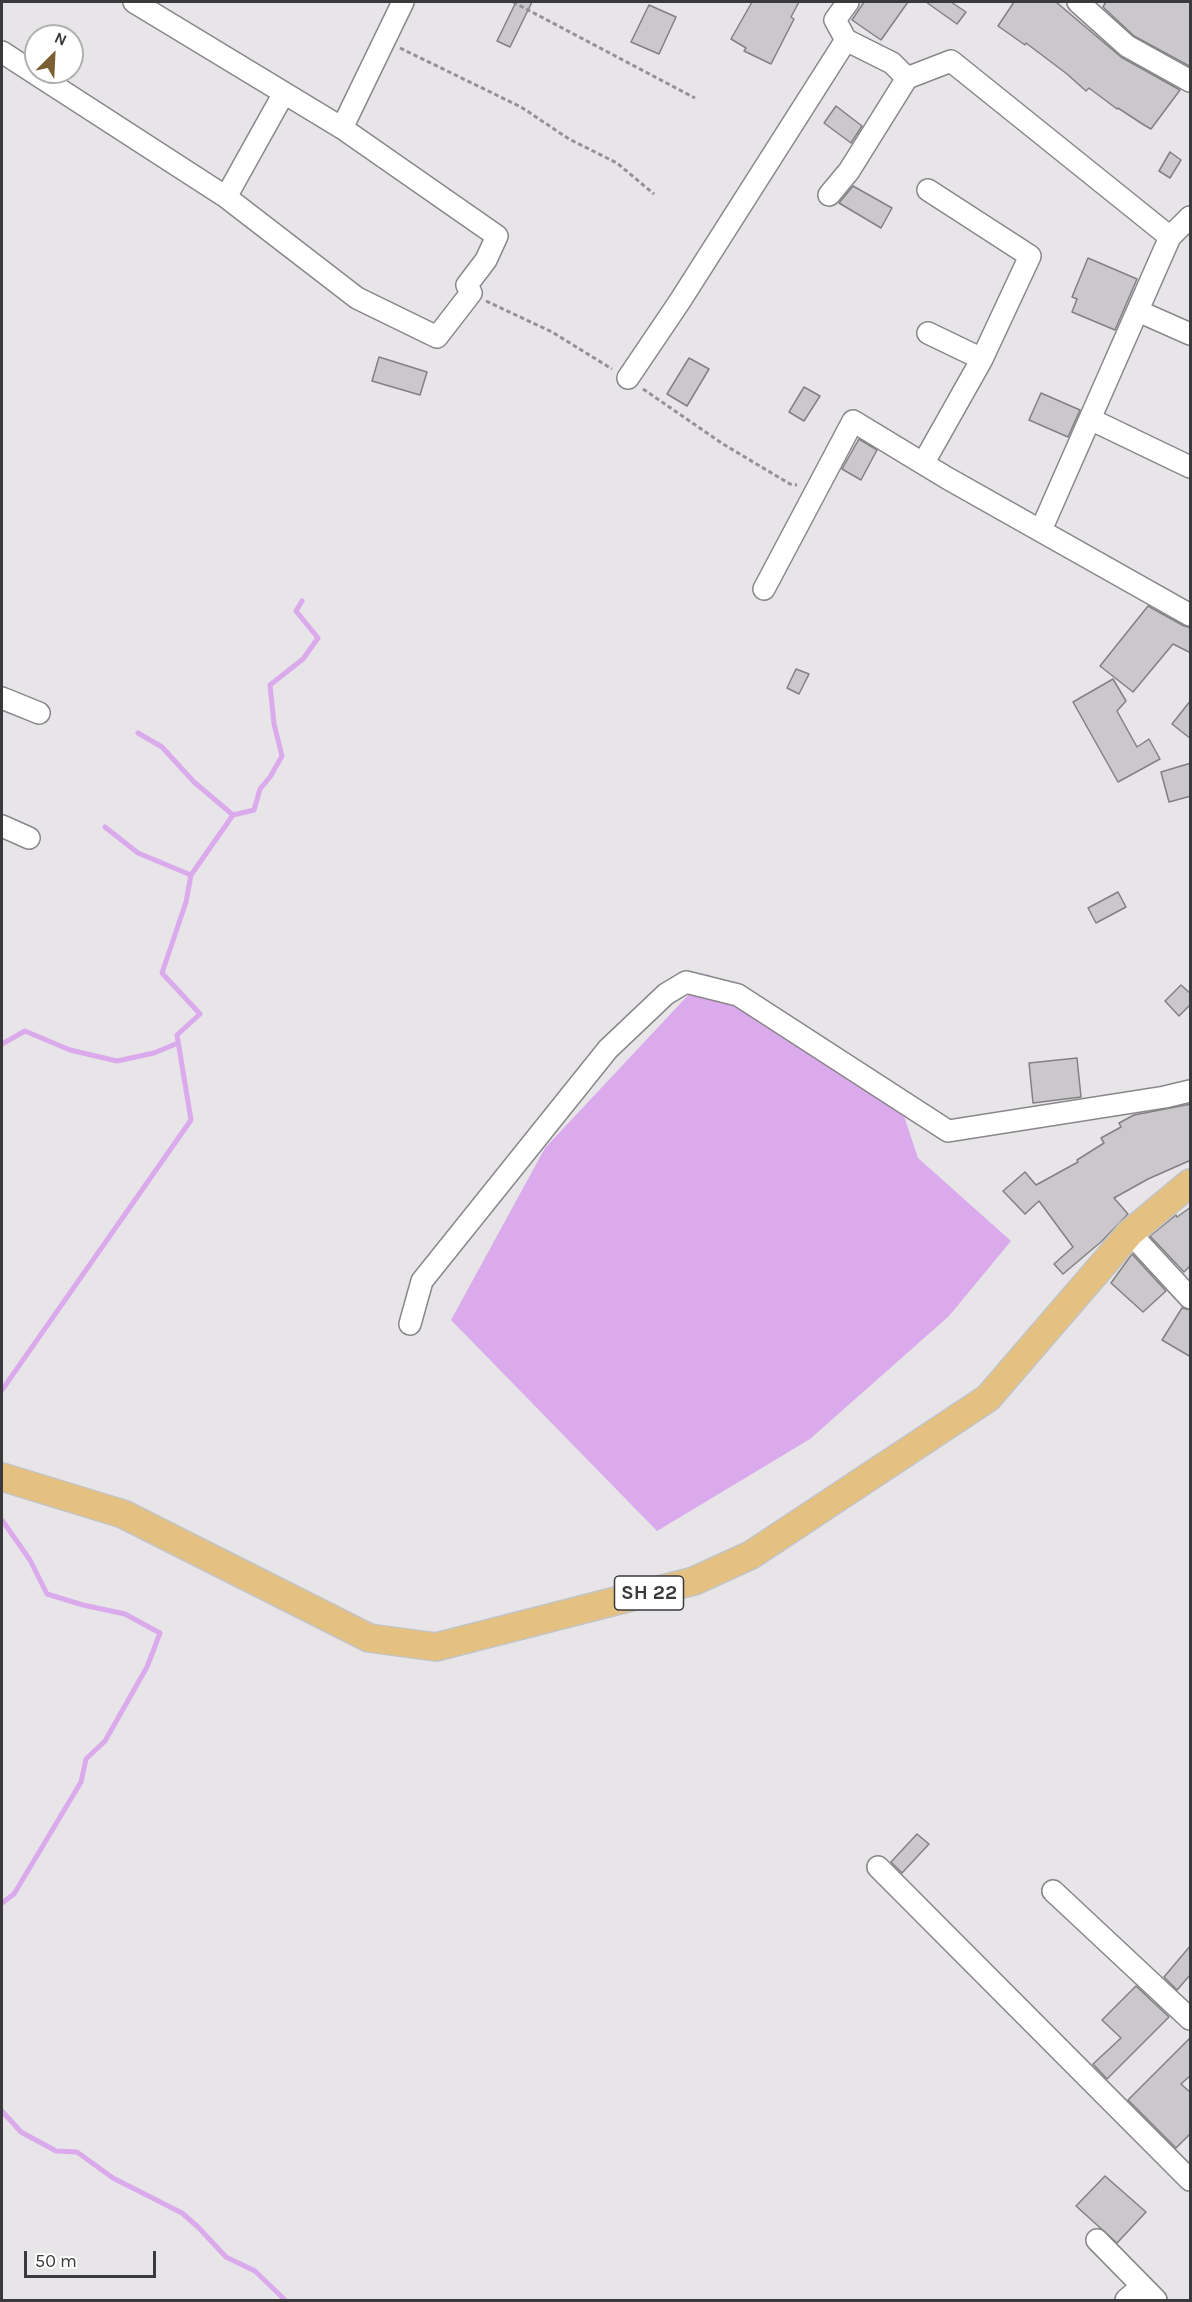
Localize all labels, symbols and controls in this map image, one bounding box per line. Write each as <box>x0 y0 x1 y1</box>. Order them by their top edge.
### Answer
north arrow <box>24 24 84 84</box>
text: N <box>52 28 70 50</box>
road number: SH 22 <box>614 1576 684 1610</box>
scale bar <box>27 2239 159 2277</box>
text: 50 m <box>35 2250 77 2272</box>

